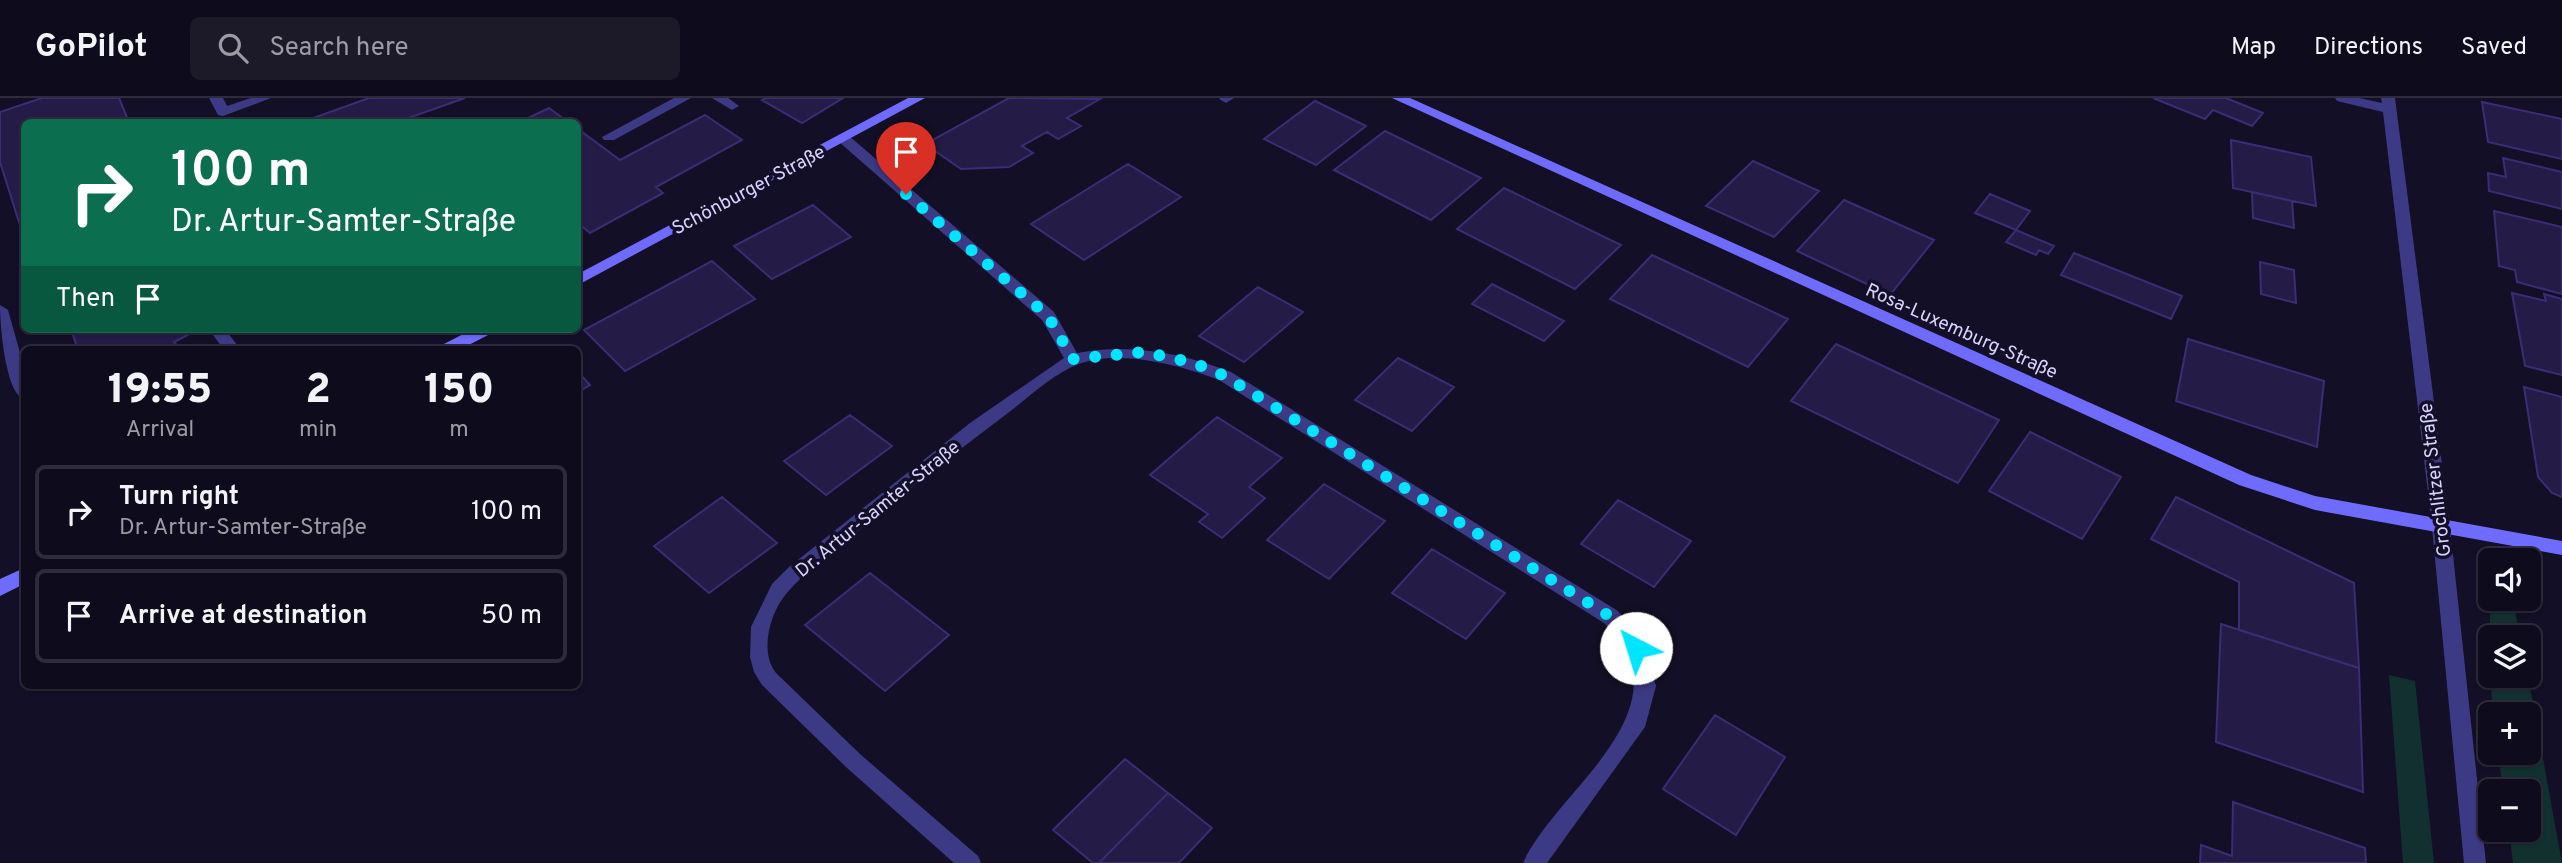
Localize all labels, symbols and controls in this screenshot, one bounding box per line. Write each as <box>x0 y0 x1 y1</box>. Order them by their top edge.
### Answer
search box <box>190 17 680 80</box>
text: GoPilot <box>35 27 148 69</box>
icon: search <box>214 29 252 67</box>
text: Search here <box>270 32 408 65</box>
text: Map <box>2231 33 2276 63</box>
text: Directions <box>2314 33 2423 63</box>
text: Saved <box>2461 33 2527 63</box>
pin <box>876 122 936 194</box>
icon: arrive <box>887 133 925 171</box>
street label: Schönburger Straße <box>668 140 830 241</box>
text: 100 m <box>171 142 310 204</box>
icon: right <box>56 147 147 238</box>
text: Dr. Artur-Samter-Straße <box>171 203 516 243</box>
street label: Rosa-Luxemburg-Straße <box>1861 279 2061 385</box>
icon: arrive <box>129 280 167 318</box>
text: Then <box>56 283 115 316</box>
text: 19:55 <box>108 365 212 418</box>
text: 2 <box>305 365 331 418</box>
text: 150 <box>424 365 494 418</box>
street label: Grochlitzer Straße <box>2415 401 2457 558</box>
text: Arrival <box>126 416 194 445</box>
text: min <box>299 416 337 445</box>
text: m <box>449 416 469 445</box>
street label: Dr. Artur-Samter-Straße <box>791 436 965 583</box>
text: Turn right <box>119 481 239 514</box>
icon: right <box>60 493 98 531</box>
text: 100 m <box>471 496 542 529</box>
text: Dr. Artur-Samter-Straße <box>119 514 367 543</box>
map controls <box>2478 548 2541 842</box>
button: sound <box>2478 548 2541 611</box>
icon: arrive <box>60 597 98 635</box>
text: Arrive at destination <box>119 600 367 633</box>
text: 50 m <box>481 600 542 633</box>
position arrow <box>1599 611 1673 685</box>
button: layers <box>2478 625 2541 688</box>
button: + <box>2478 702 2541 765</box>
button: − <box>2478 779 2541 842</box>

